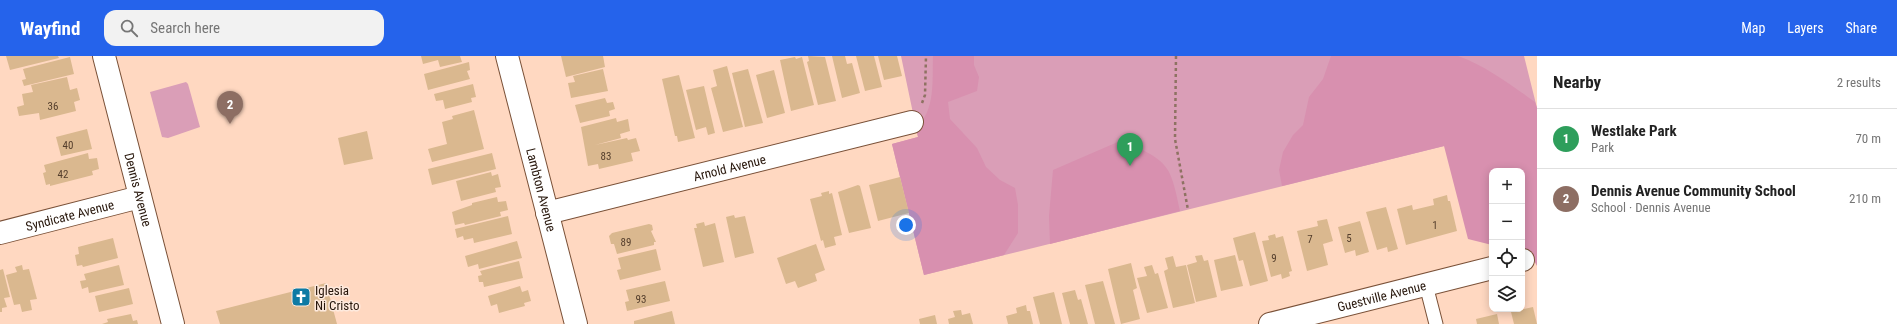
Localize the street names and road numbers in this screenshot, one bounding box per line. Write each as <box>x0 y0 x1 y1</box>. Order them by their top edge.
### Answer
street label: Lambton Avenue <box>523 146 559 233</box>
street label: Dennis Avenue <box>121 151 155 228</box>
street label: Arnold Avenue <box>692 152 767 184</box>
street label: Syndicate Avenue <box>24 197 116 234</box>
street label: Guestville Avenue <box>1336 278 1428 315</box>

